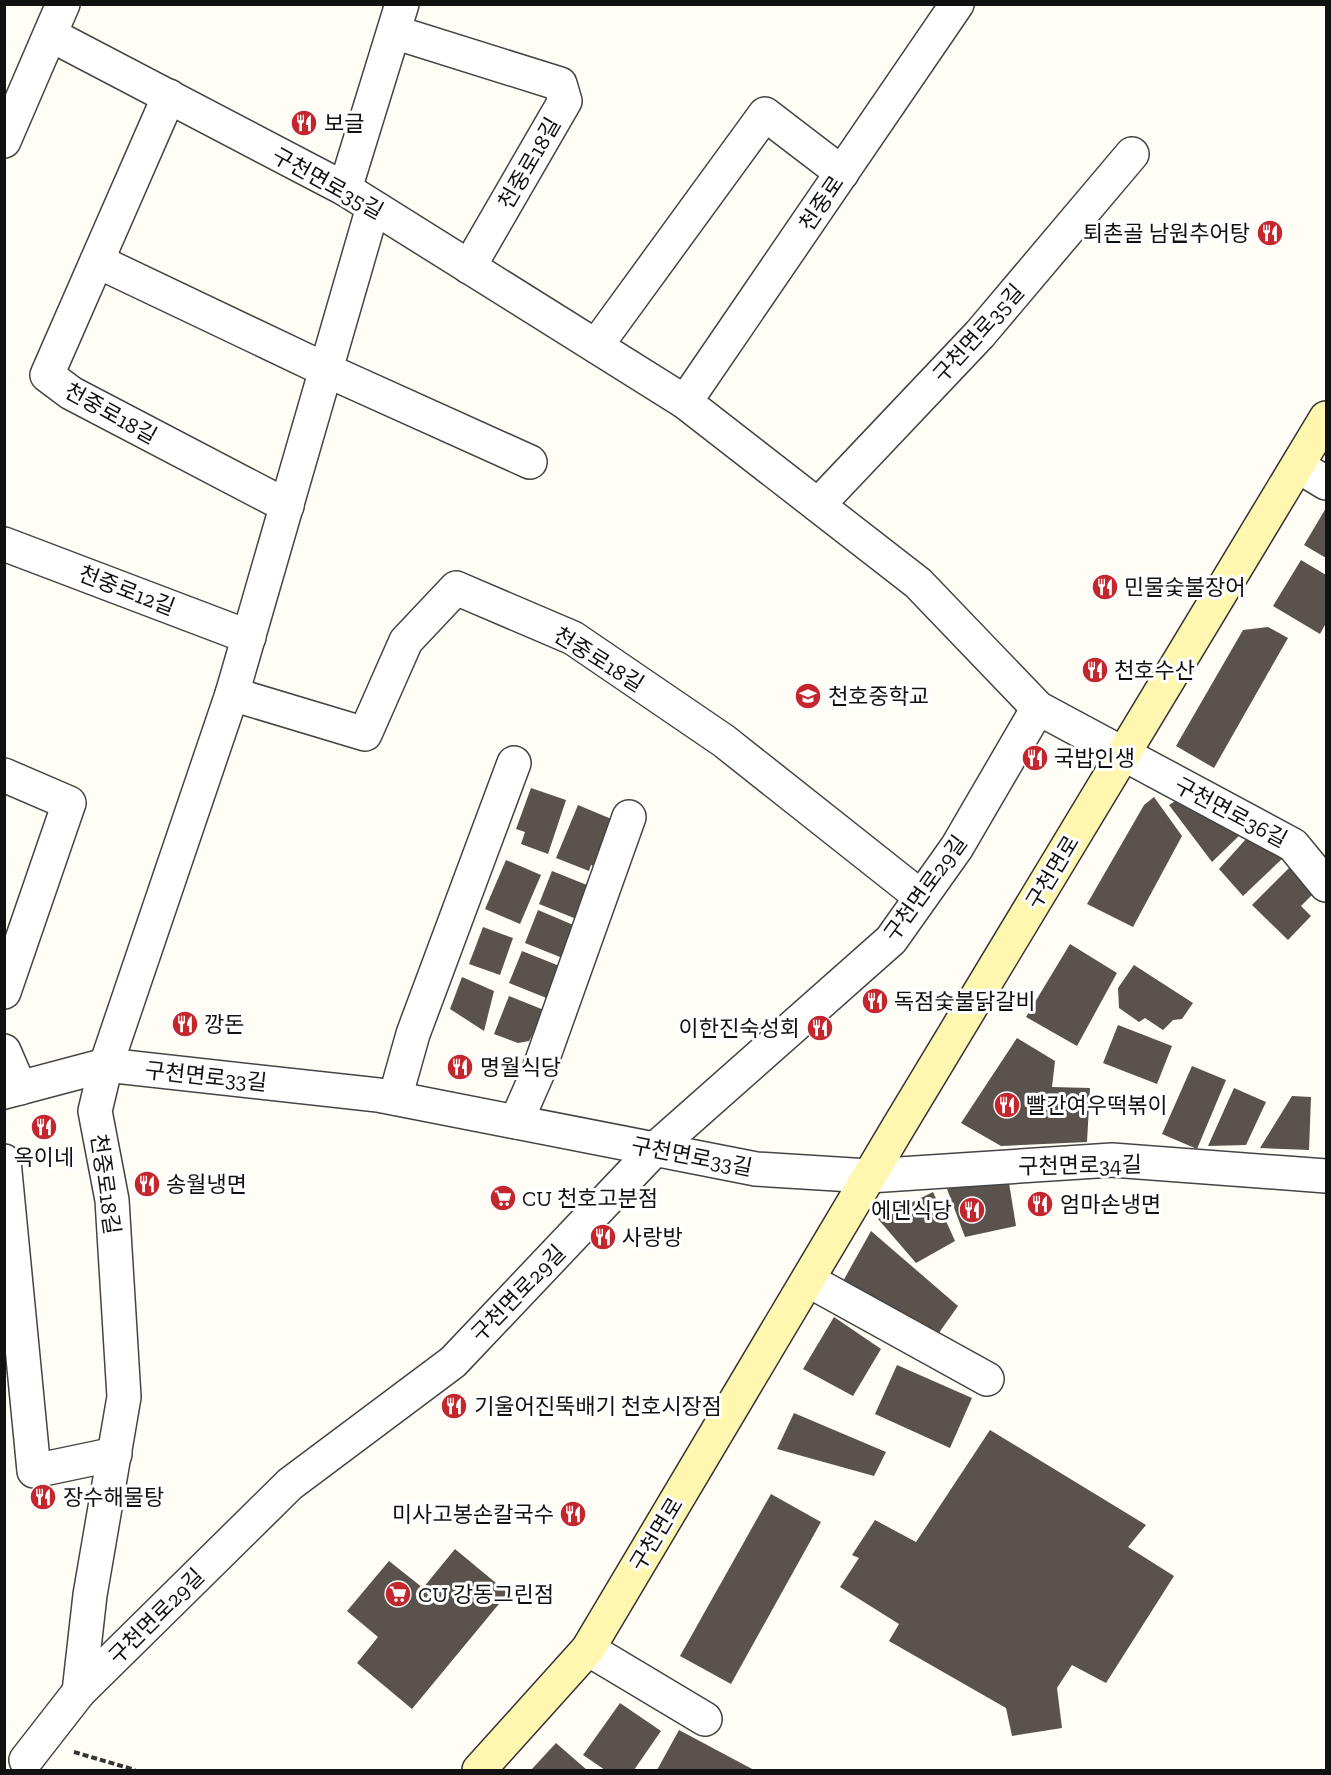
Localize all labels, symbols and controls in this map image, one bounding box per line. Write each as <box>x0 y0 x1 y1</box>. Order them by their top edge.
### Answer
restaurant icon: 보글 <box>289 108 319 138</box>
place label: 보글 <box>324 110 364 137</box>
street label: 천중로18길 <box>492 113 566 214</box>
street label: 구천면로35길 <box>267 142 388 225</box>
street label: 천중로 <box>793 171 850 236</box>
restaurant icon: 퇴촌골 남원추어탕 <box>1255 218 1285 248</box>
place label: 퇴촌골 남원추어탕 <box>1083 220 1250 247</box>
street label: 구천면로35길 <box>927 279 1030 388</box>
street label: 천중로18길 <box>60 377 162 450</box>
street label: 천중로12길 <box>75 560 179 621</box>
restaurant icon: 민물숯불장어 <box>1090 572 1120 602</box>
place label: 민물숯불장어 <box>1124 574 1245 601</box>
street label: 천중로18길 <box>549 621 649 698</box>
restaurant icon: 천호수산 <box>1080 655 1110 685</box>
place label: 천호수산 <box>1114 657 1195 684</box>
school or university icon: 천호중학교 <box>793 681 823 711</box>
place label: 천호중학교 <box>828 683 929 710</box>
restaurant icon: 국밥인생 <box>1020 743 1050 773</box>
place label: 국밥인생 <box>1054 745 1135 772</box>
street label: 구천면로36길 <box>1170 771 1292 853</box>
street label: 구천면로29길 <box>878 830 973 946</box>
street label: 구천면로 <box>1020 831 1085 914</box>
restaurant icon: 독점숯불닭갈비 <box>860 986 890 1016</box>
place label: 독점숯불닭갈비 <box>894 988 1036 1015</box>
restaurant icon: 깡돈 <box>170 1009 200 1039</box>
place label: 깡돈 <box>204 1011 244 1038</box>
restaurant icon: 이한진숙성회 <box>805 1013 835 1043</box>
place label: 이한진숙성회 <box>679 1015 800 1042</box>
restaurant icon: 명월식당 <box>445 1052 475 1082</box>
place label: 명월식당 <box>480 1054 561 1081</box>
street label: 구천면로33길 <box>144 1057 268 1096</box>
restaurant icon: 빨간여우떡볶이 <box>992 1090 1022 1120</box>
place label: 빨간여우떡볶이 <box>1026 1092 1168 1119</box>
restaurant icon: 옥이네 <box>29 1112 59 1142</box>
street label: 천중로18길 <box>85 1132 126 1236</box>
street label: 구천면로33길 <box>629 1132 755 1181</box>
place label: 옥이네 <box>14 1144 74 1171</box>
street label: 구천면로34길 <box>1018 1151 1142 1180</box>
restaurant icon: 송월냉면 <box>132 1169 162 1199</box>
place label: 송월냉면 <box>166 1171 247 1198</box>
supermarket icon: CU 천호고분점 <box>488 1183 518 1213</box>
place label: CU 천호고분점 <box>522 1185 658 1212</box>
restaurant icon: 엄마손냉면 <box>1025 1189 1055 1219</box>
place label: 엄마손냉면 <box>1060 1191 1161 1218</box>
restaurant icon: 에덴식당 <box>957 1195 987 1225</box>
place label: 에덴식당 <box>871 1197 952 1224</box>
restaurant icon: 사랑방 <box>588 1222 618 1252</box>
place label: 사랑방 <box>622 1224 683 1251</box>
street label: 구천면로29길 <box>466 1239 571 1347</box>
restaurant icon: 기울어진뚝배기 천호시장점 <box>439 1391 469 1421</box>
place label: 기울어진뚝배기 천호시장점 <box>474 1393 722 1420</box>
restaurant icon: 장수해물탕 <box>28 1482 58 1512</box>
place label: 장수해물탕 <box>63 1484 164 1511</box>
street label: 구천면로 <box>624 1493 689 1576</box>
restaurant icon: 미사고봉손칼국수 <box>558 1499 588 1529</box>
place label: 미사고봉손칼국수 <box>392 1501 554 1528</box>
street label: 구천면로29길 <box>103 1563 210 1670</box>
supermarket icon: CU 강동그린점 <box>383 1579 413 1609</box>
place label: CU 강동그린점 <box>418 1581 554 1608</box>

